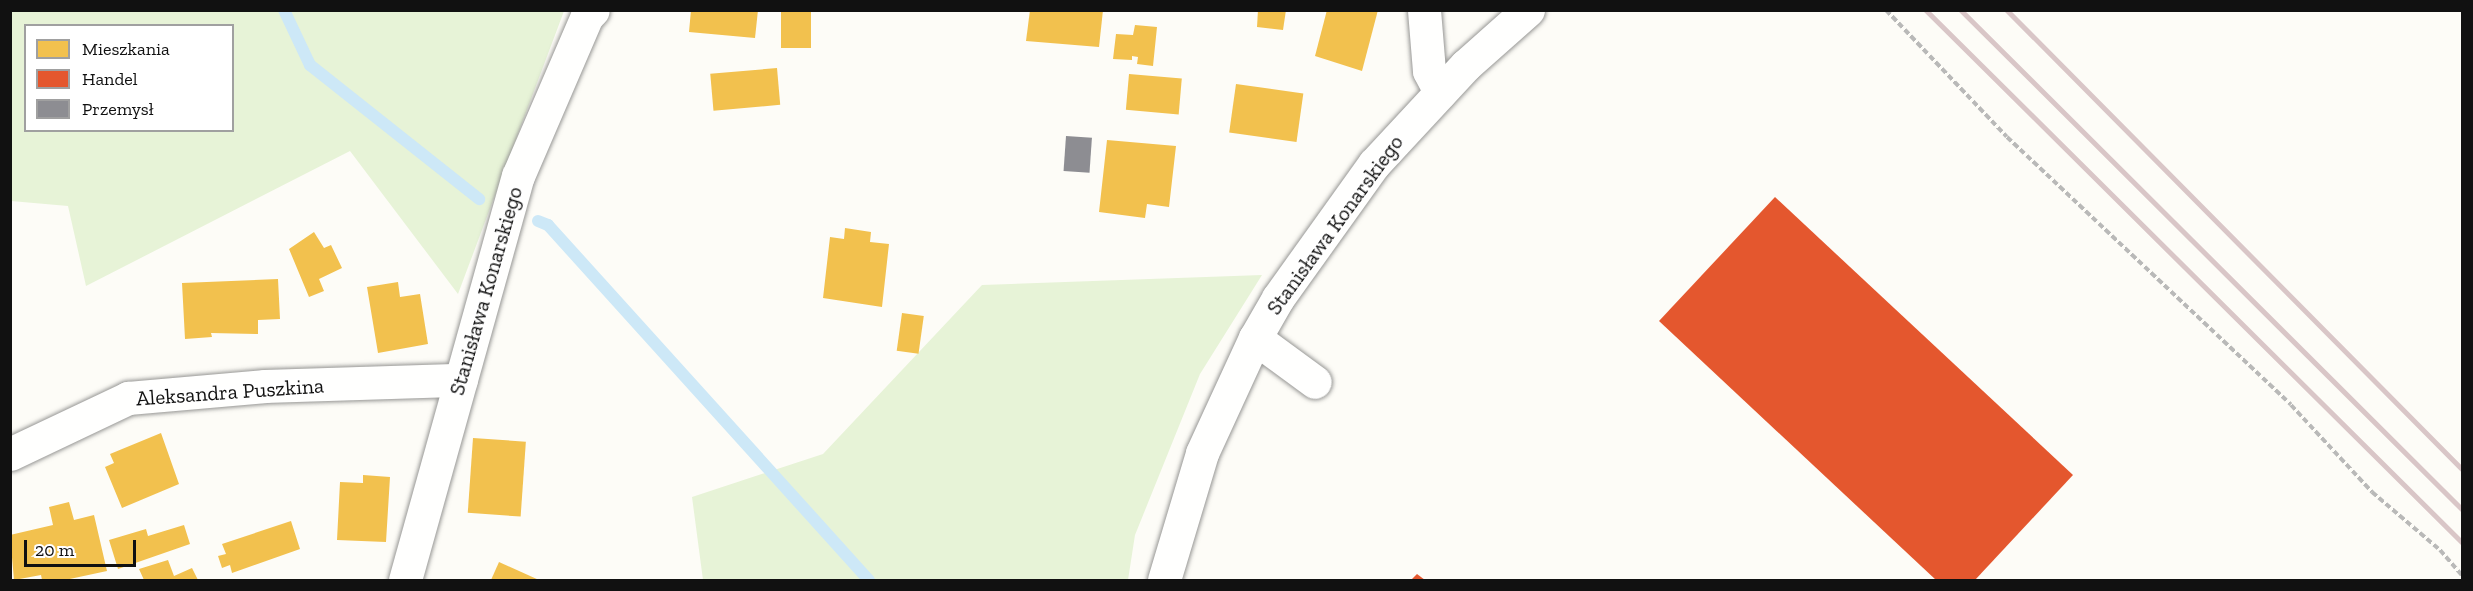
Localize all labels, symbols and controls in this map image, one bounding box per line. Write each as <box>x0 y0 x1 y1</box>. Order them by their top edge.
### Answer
legend <box>24 24 234 132</box>
text: Mieszkania <box>82 38 170 60</box>
text: Handel <box>82 68 138 90</box>
text: Przemysł <box>82 98 154 120</box>
street label: Stanisława Konarskiego <box>1261 130 1409 320</box>
street label: Stanisława Konarskiego <box>444 184 528 398</box>
street label: Aleksandra Puszkina <box>135 373 325 411</box>
scale bar <box>27 528 140 566</box>
text: 20 m <box>35 539 74 561</box>

